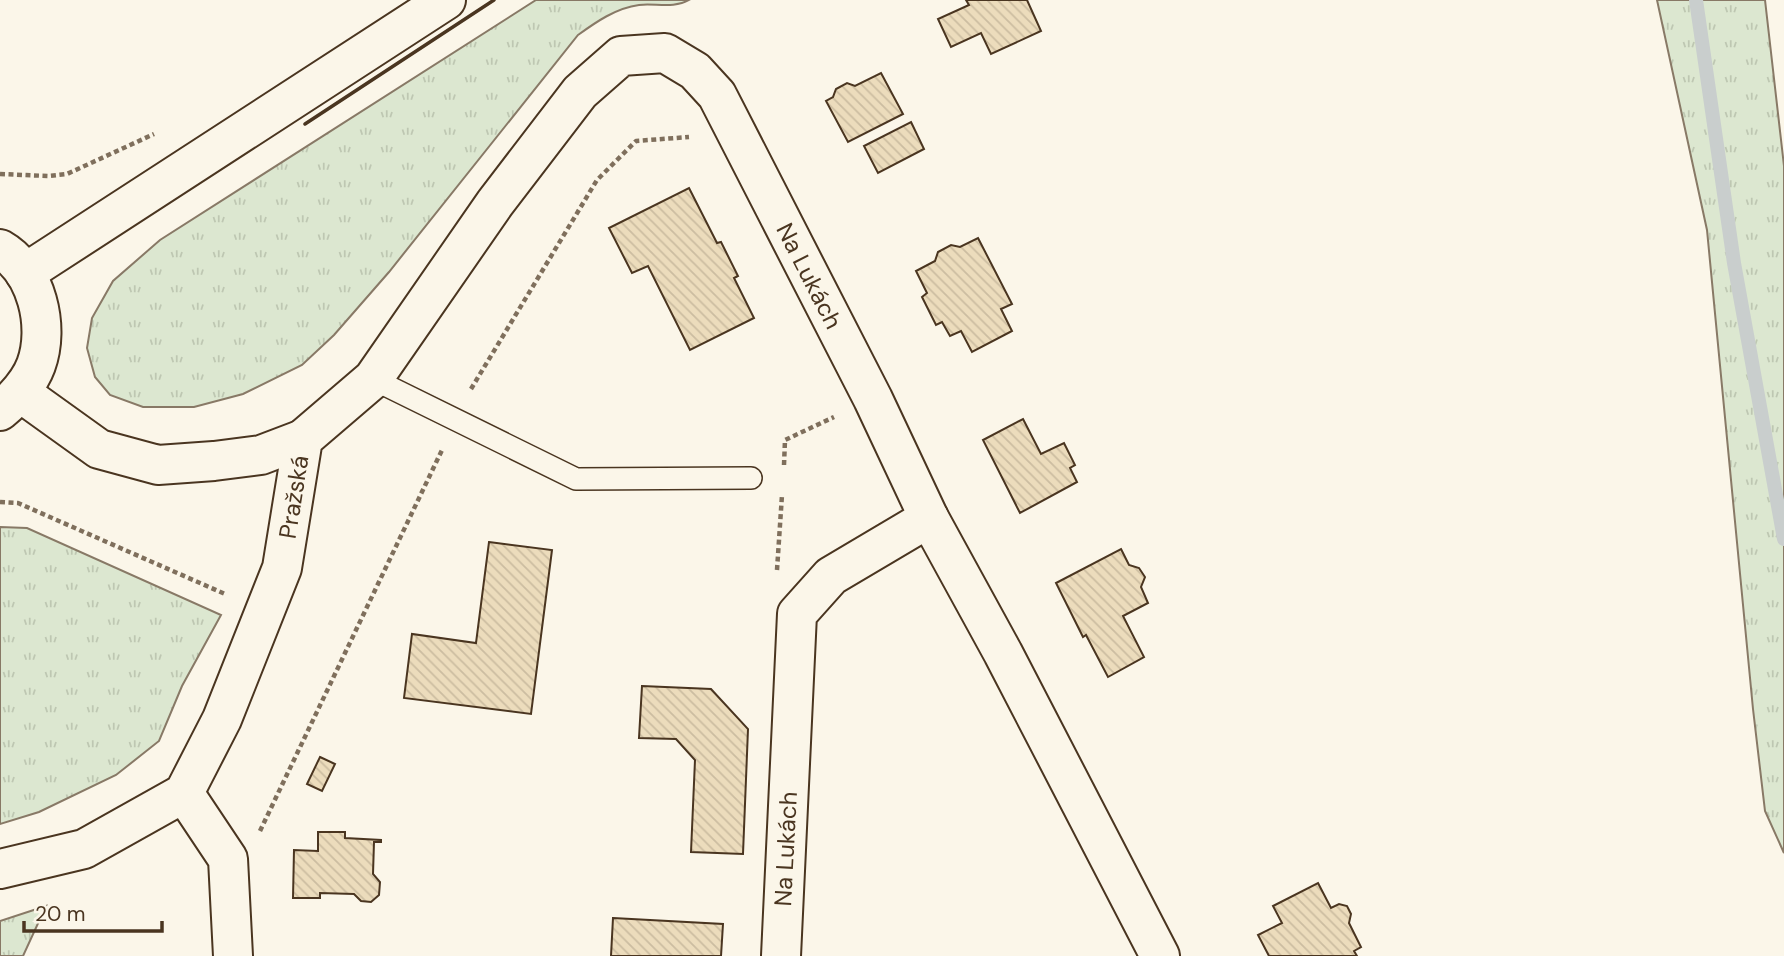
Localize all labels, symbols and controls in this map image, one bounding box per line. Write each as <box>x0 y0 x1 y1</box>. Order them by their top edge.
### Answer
street label: Na Lukách <box>770 217 849 334</box>
street label: Pražská <box>272 453 315 541</box>
street label: Na Lukách <box>767 791 804 907</box>
scale bar <box>24 890 163 934</box>
text: 20 m <box>35 900 86 928</box>

